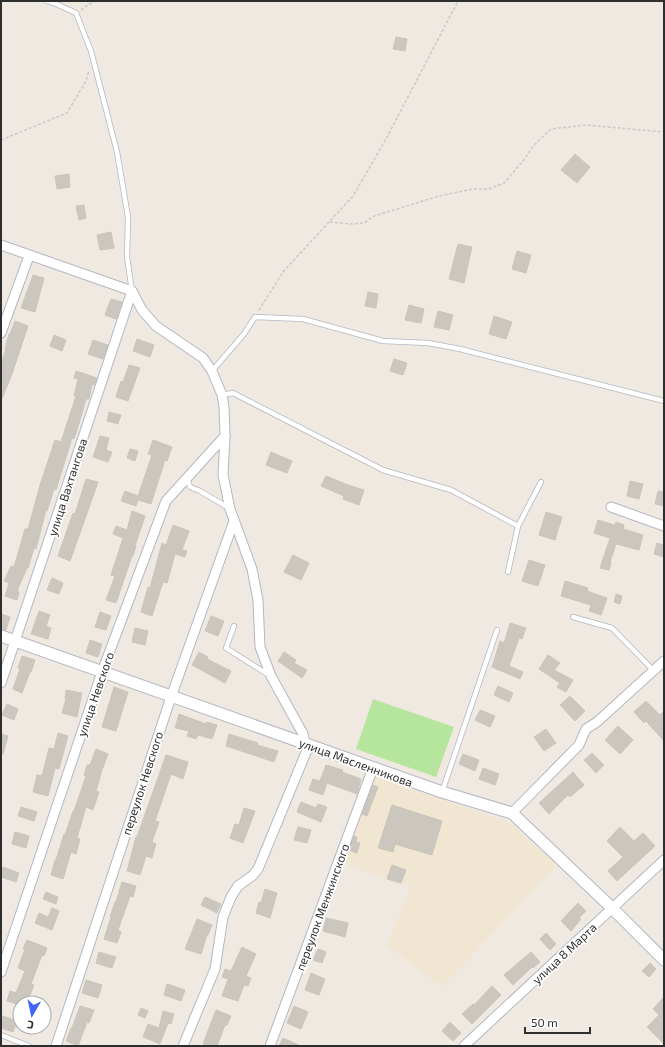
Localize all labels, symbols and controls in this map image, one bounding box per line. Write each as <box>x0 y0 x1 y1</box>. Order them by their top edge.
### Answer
street label: улица Вахтангова <box>45 436 90 538</box>
street label: улица Невского <box>74 650 117 739</box>
street label: переулок Невского <box>119 729 166 837</box>
street label: улица Масленникова <box>297 735 415 790</box>
street label: переулок Менжинского <box>292 841 353 973</box>
street label: улица 8 Марта <box>529 920 600 987</box>
north arrow <box>12 995 52 1035</box>
scale bar <box>525 1009 590 1035</box>
text: 50 m <box>531 1015 558 1029</box>
text: С <box>26 1018 35 1032</box>

